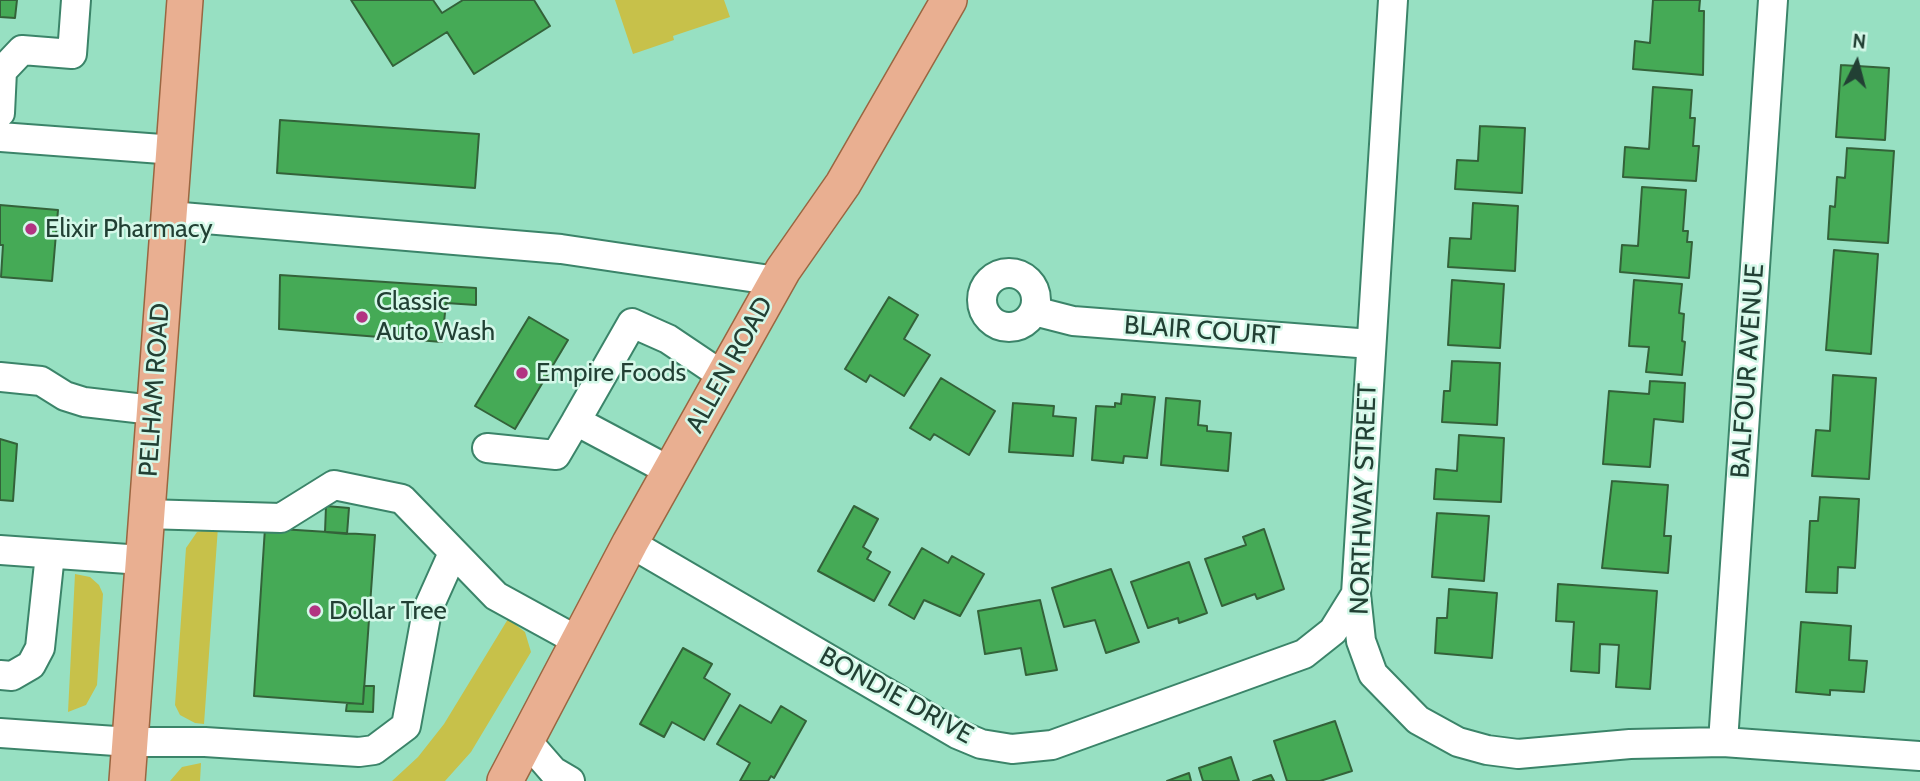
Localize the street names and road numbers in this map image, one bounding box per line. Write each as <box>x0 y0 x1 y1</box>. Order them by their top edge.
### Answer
street label: BALFOUR AVENUE <box>1725 263 1771 479</box>
street label: ALLEN ROAD <box>680 291 780 439</box>
street label: PELHAM ROAD <box>133 302 177 478</box>
street label: BLAIR COURT <box>1123 310 1281 352</box>
street label: NORTHWAY STREET <box>1344 383 1384 615</box>
street label: BONDIE DRIVE <box>814 641 978 751</box>

